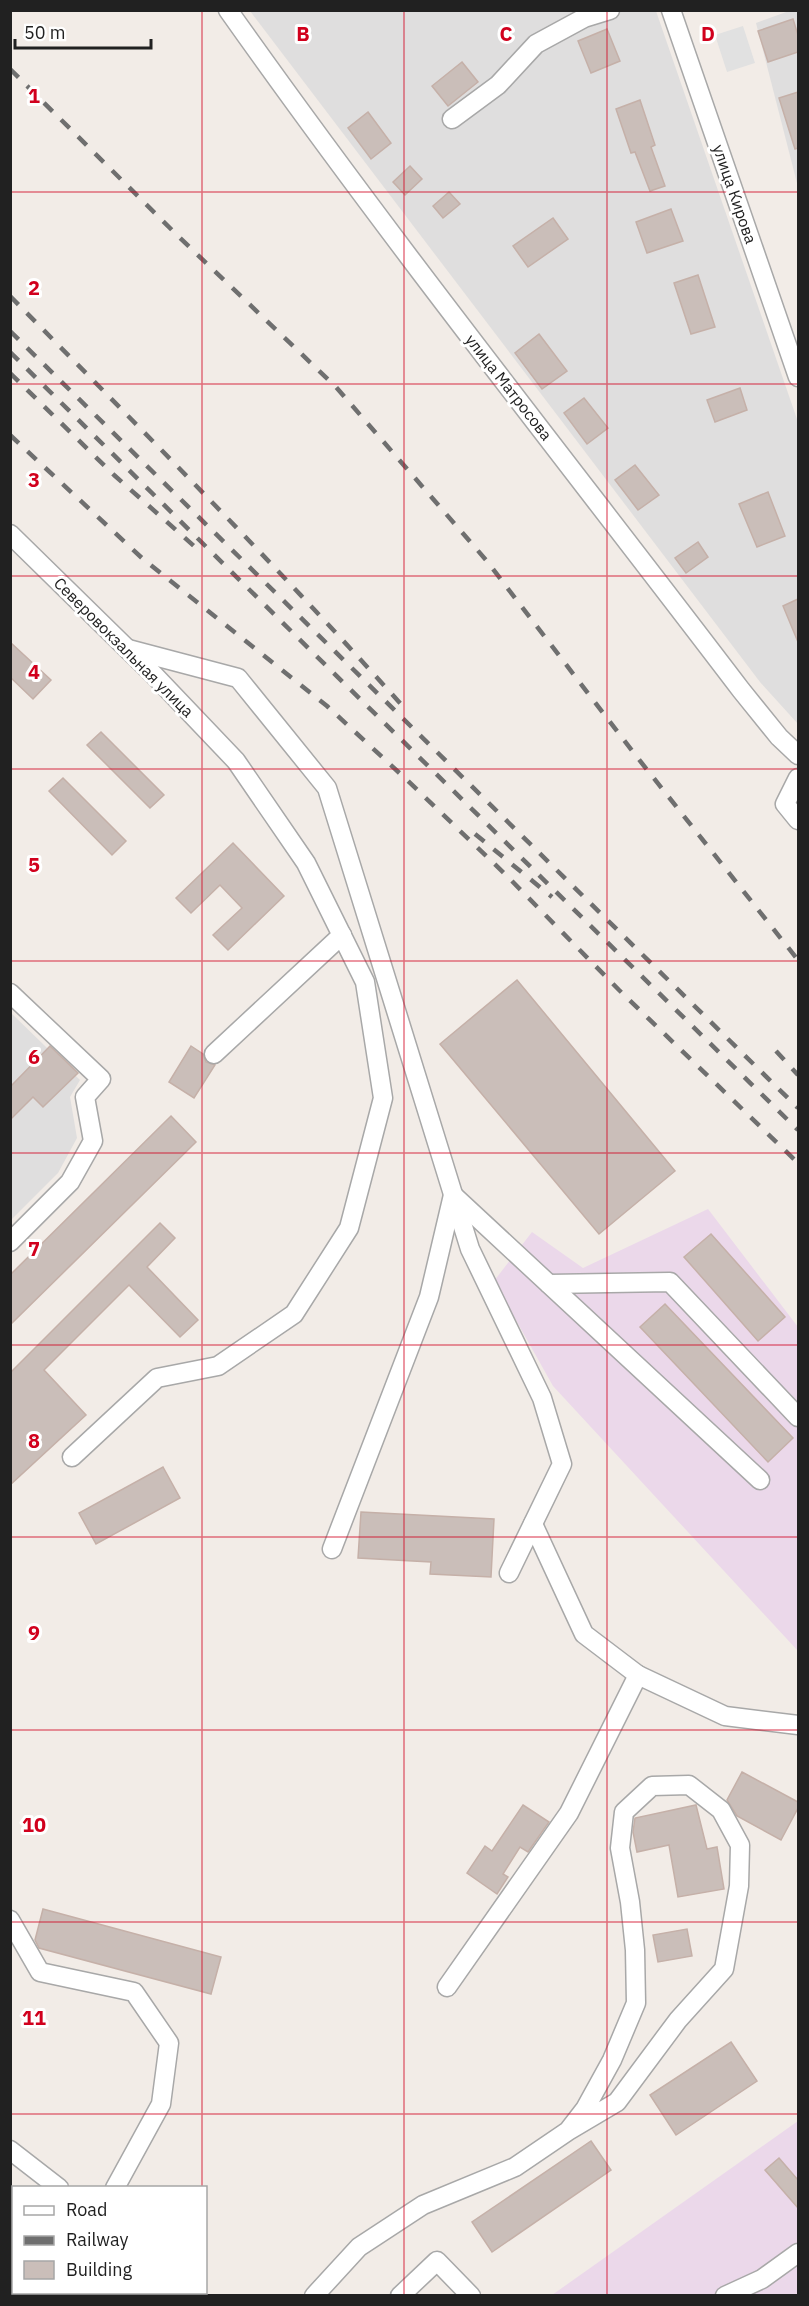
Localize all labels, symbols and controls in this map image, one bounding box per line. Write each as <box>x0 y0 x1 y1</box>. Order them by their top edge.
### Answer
scale bar <box>15 12 152 50</box>
text: B <box>296 20 310 47</box>
text: C <box>499 20 513 47</box>
text: D <box>701 20 715 47</box>
text: 50 m <box>24 21 66 44</box>
text: 1 <box>28 82 40 109</box>
street label: улица Кирова <box>709 142 761 247</box>
text: 2 <box>28 274 40 301</box>
street label: улица Матросова <box>461 330 557 445</box>
text: 3 <box>28 466 40 493</box>
street label: Северовокзальная улица <box>50 573 199 722</box>
text: 4 <box>28 658 40 685</box>
text: 5 <box>28 851 40 878</box>
text: 6 <box>28 1043 40 1070</box>
text: 7 <box>28 1235 40 1262</box>
text: 8 <box>28 1427 40 1454</box>
text: 9 <box>28 1619 40 1646</box>
text: 10 <box>22 1811 46 1838</box>
text: 11 <box>22 2004 46 2031</box>
legend <box>12 2186 207 2294</box>
text: Road <box>66 2198 107 2221</box>
text: Railway <box>66 2228 128 2251</box>
text: Building <box>66 2258 133 2281</box>

